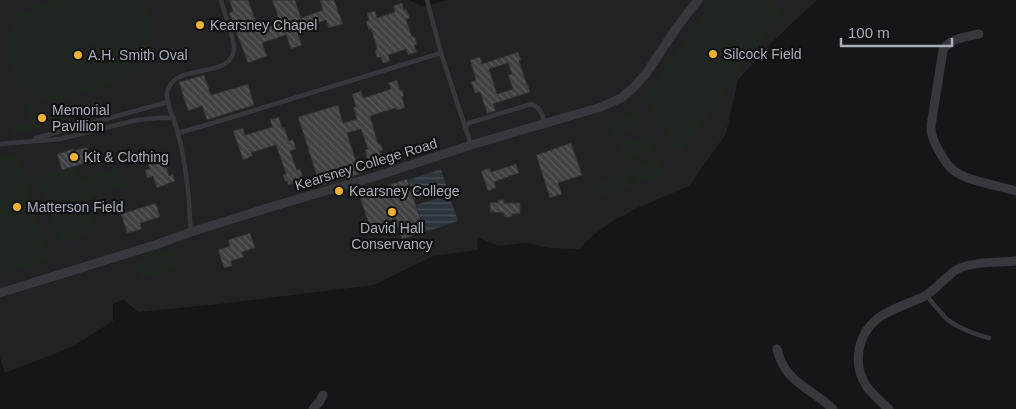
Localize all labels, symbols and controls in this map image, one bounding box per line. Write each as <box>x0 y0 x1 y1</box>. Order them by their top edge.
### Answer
scale bar <box>841 15 952 47</box>
place label: Kearsney Chapel <box>210 17 317 33</box>
marker: Kearsney Chapel <box>194 19 206 31</box>
text: 100 m <box>848 24 890 41</box>
place label: Silcock Field <box>723 46 802 62</box>
place label: A.H. Smith Oval <box>88 47 188 63</box>
marker: Silcock Field <box>707 48 719 60</box>
marker: A.H. Smith Oval <box>72 49 84 61</box>
place label: Memorial Pavillion <box>52 102 110 134</box>
marker: Memorial Pavillion <box>36 112 48 124</box>
street label: Kearsney College Road <box>293 134 439 194</box>
place label: Kit & Clothing <box>84 149 169 165</box>
marker: Kit & Clothing <box>68 151 80 163</box>
place label: Kearsney College <box>349 183 460 199</box>
marker: Kearsney College <box>333 185 345 197</box>
place label: Matterson Field <box>27 199 123 215</box>
marker: Matterson Field <box>11 201 23 213</box>
marker: David Hall Conservancy <box>386 206 398 218</box>
place label: David Hall Conservancy <box>351 220 433 252</box>

